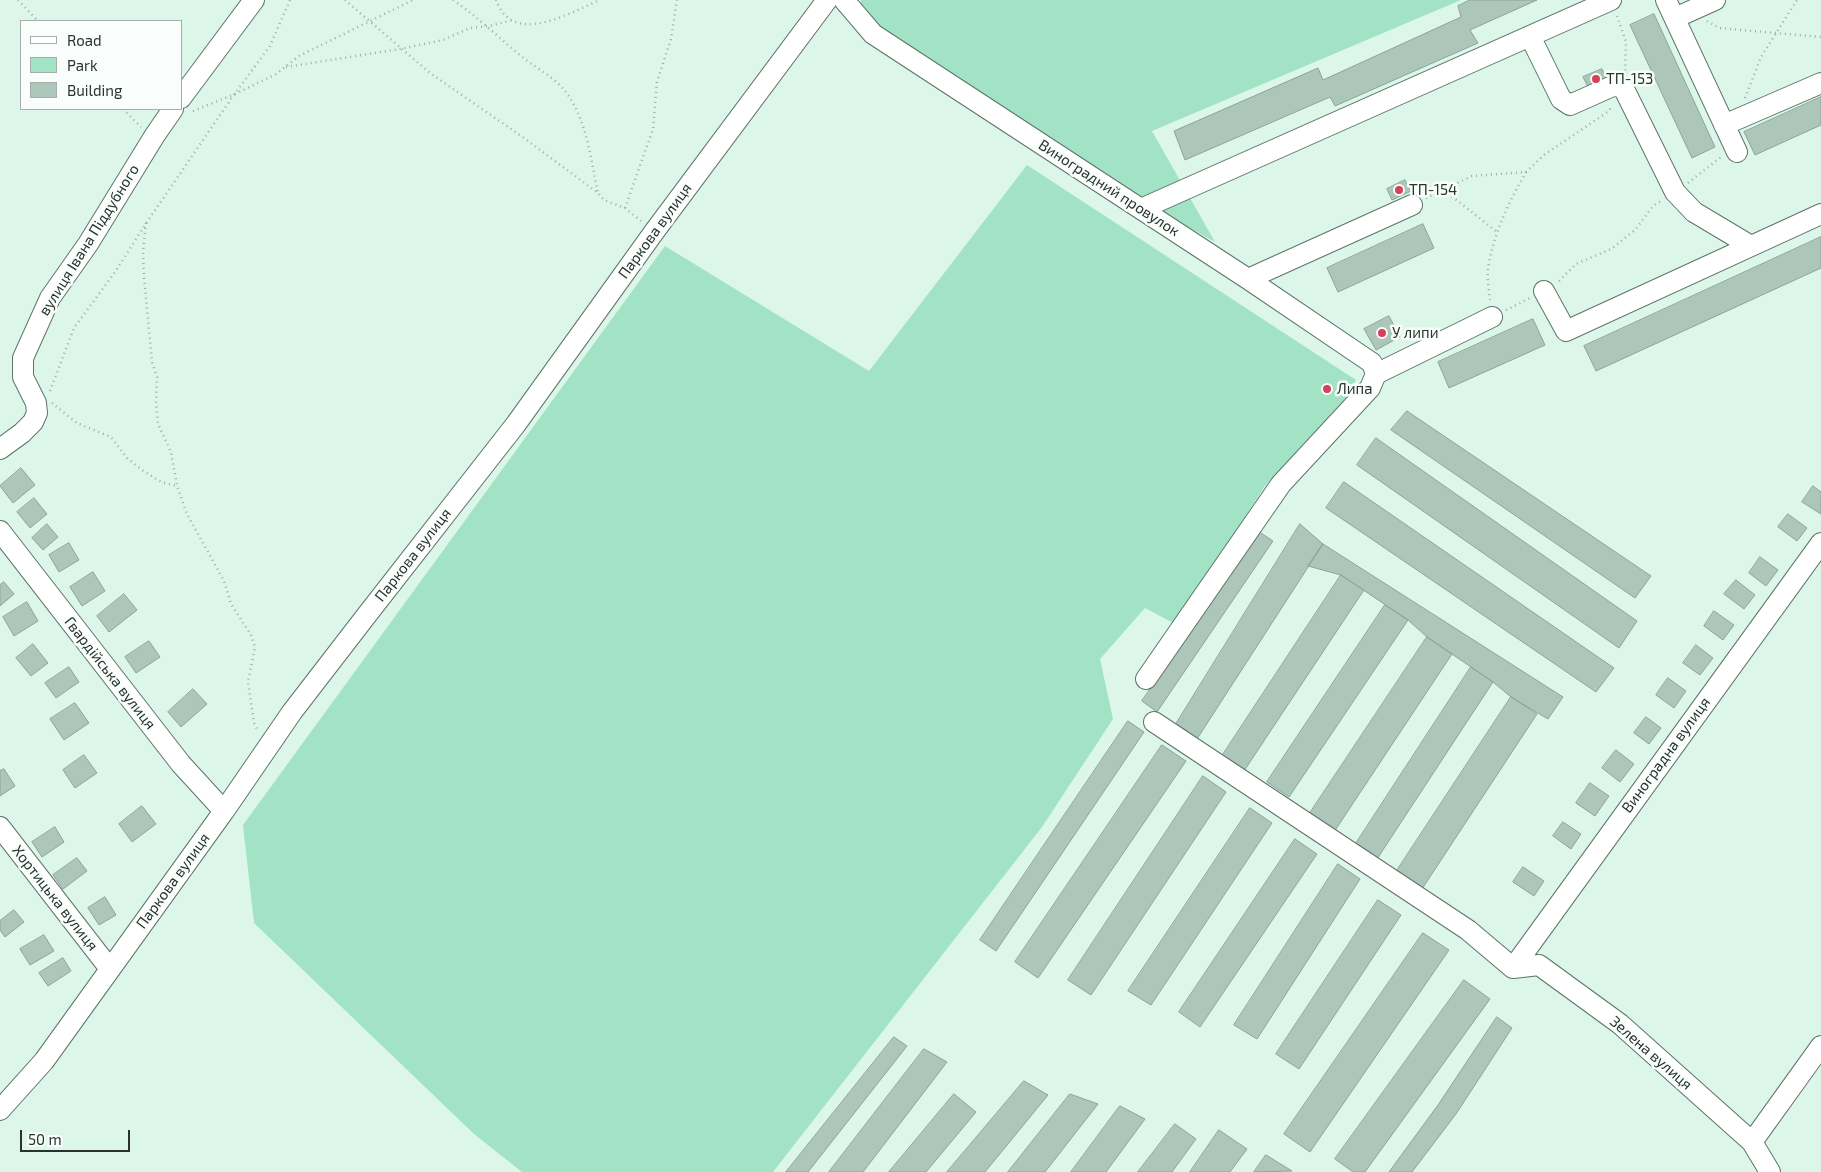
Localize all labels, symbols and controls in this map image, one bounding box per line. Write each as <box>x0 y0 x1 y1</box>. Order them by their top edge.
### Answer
legend <box>20 20 182 110</box>
text: Road <box>67 31 102 49</box>
text: Park <box>67 56 98 74</box>
place label: ТП-153 <box>1606 70 1653 88</box>
marker: ТП-153 <box>1590 73 1602 85</box>
text: Building <box>67 81 122 99</box>
street label: Виноградний провулок <box>1035 136 1183 240</box>
street label: вулиця Івана Піддубного <box>35 161 143 319</box>
street label: Паркова вулиця <box>614 180 696 282</box>
place label: ТП-154 <box>1409 181 1457 199</box>
marker: ТП-154 <box>1393 184 1405 196</box>
place label: У липи <box>1392 324 1438 342</box>
marker: У липи <box>1376 327 1388 339</box>
place label: Липа <box>1337 380 1372 398</box>
marker: Липа <box>1321 383 1333 395</box>
street label: Паркова вулиця <box>371 505 455 605</box>
street label: Гвардійська вулиця <box>61 613 159 733</box>
street label: Виноградна вулиця <box>1618 694 1714 816</box>
street label: Паркова вулиця <box>132 830 214 932</box>
street label: Хортицька вулиця <box>8 842 102 954</box>
street label: Зелена вулиця <box>1606 1012 1696 1094</box>
scale bar <box>22 1120 132 1152</box>
text: 50 m <box>28 1130 62 1148</box>

